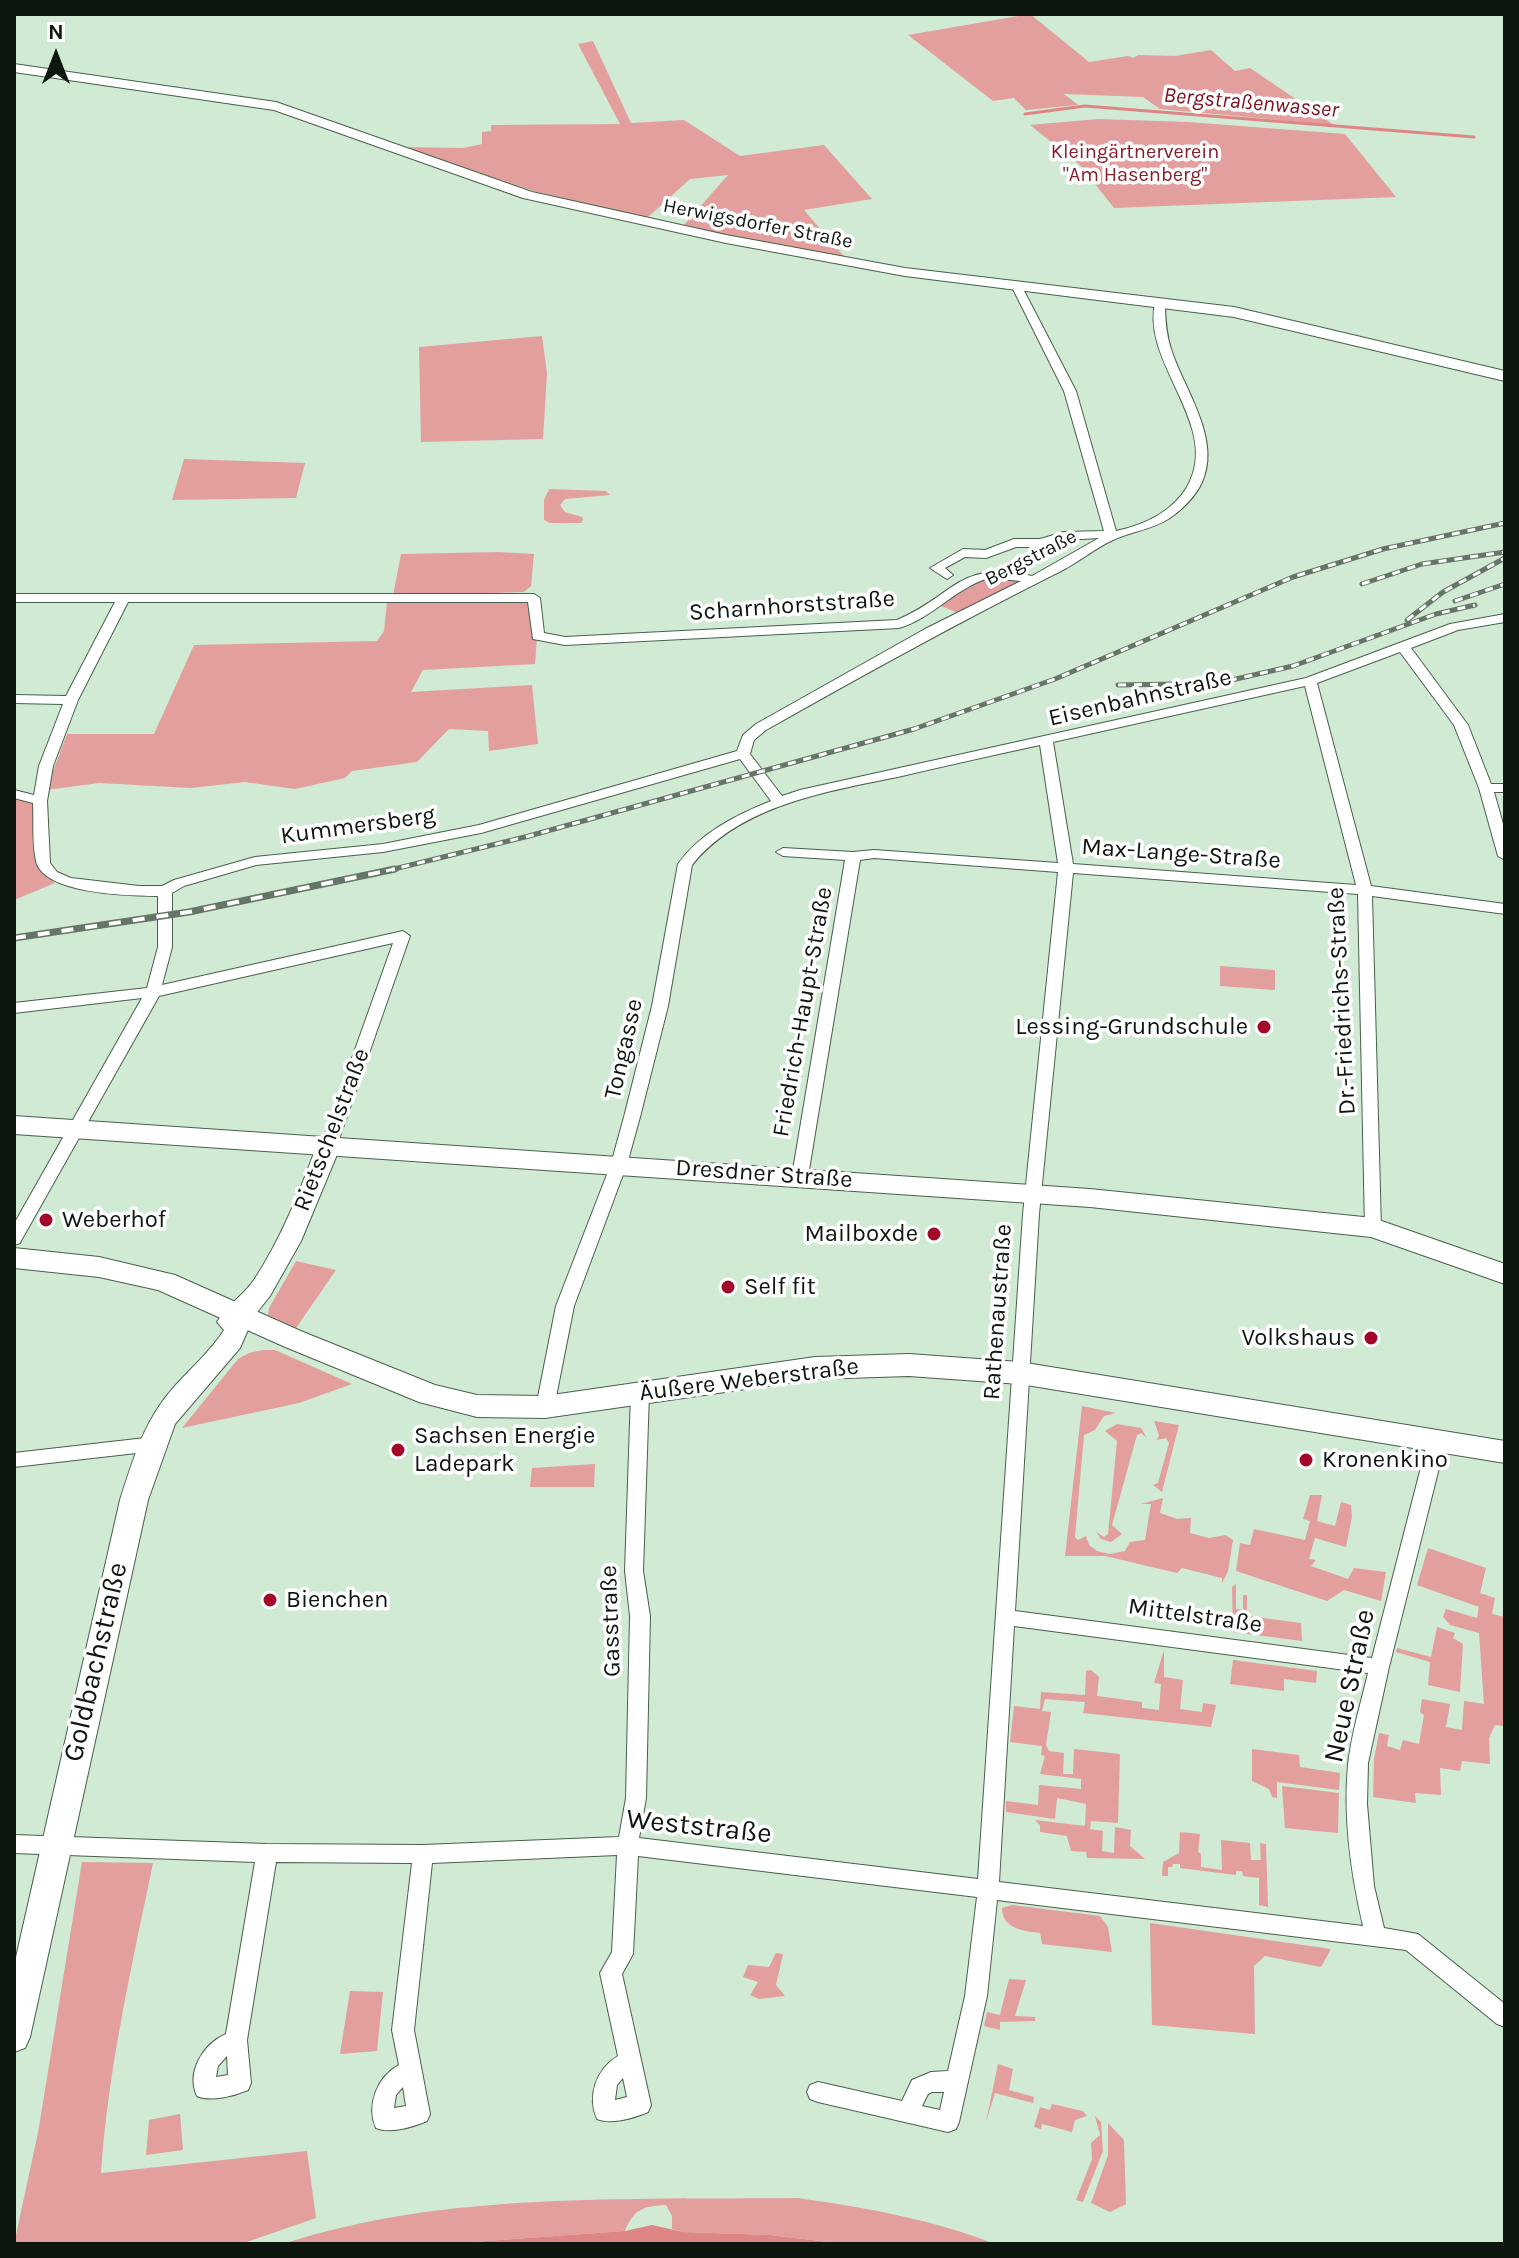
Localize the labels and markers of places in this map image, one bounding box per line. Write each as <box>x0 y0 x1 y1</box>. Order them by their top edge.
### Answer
place label: Lessing-Grundschule <box>1015 1013 1248 1041</box>
marker: Lessing-Grundschule <box>1255 1018 1273 1036</box>
place label: Weberhof <box>62 1206 166 1234</box>
marker: Weberhof <box>37 1211 55 1229</box>
place label: Mailboxde <box>804 1220 918 1248</box>
marker: Mailboxde <box>925 1225 943 1243</box>
place label: Self fit <box>744 1273 816 1301</box>
marker: Self fit <box>719 1278 737 1296</box>
place label: Volkshaus <box>1241 1324 1355 1352</box>
marker: Volkshaus <box>1362 1329 1380 1347</box>
place label: Sachsen Energie Ladepark <box>414 1422 595 1478</box>
marker: Sachsen Energie Ladepark <box>389 1441 407 1459</box>
place label: Kronenkino <box>1322 1446 1448 1474</box>
marker: Kronenkino <box>1297 1451 1315 1469</box>
place label: Bienchen <box>286 1586 389 1614</box>
marker: Bienchen <box>261 1591 279 1609</box>

